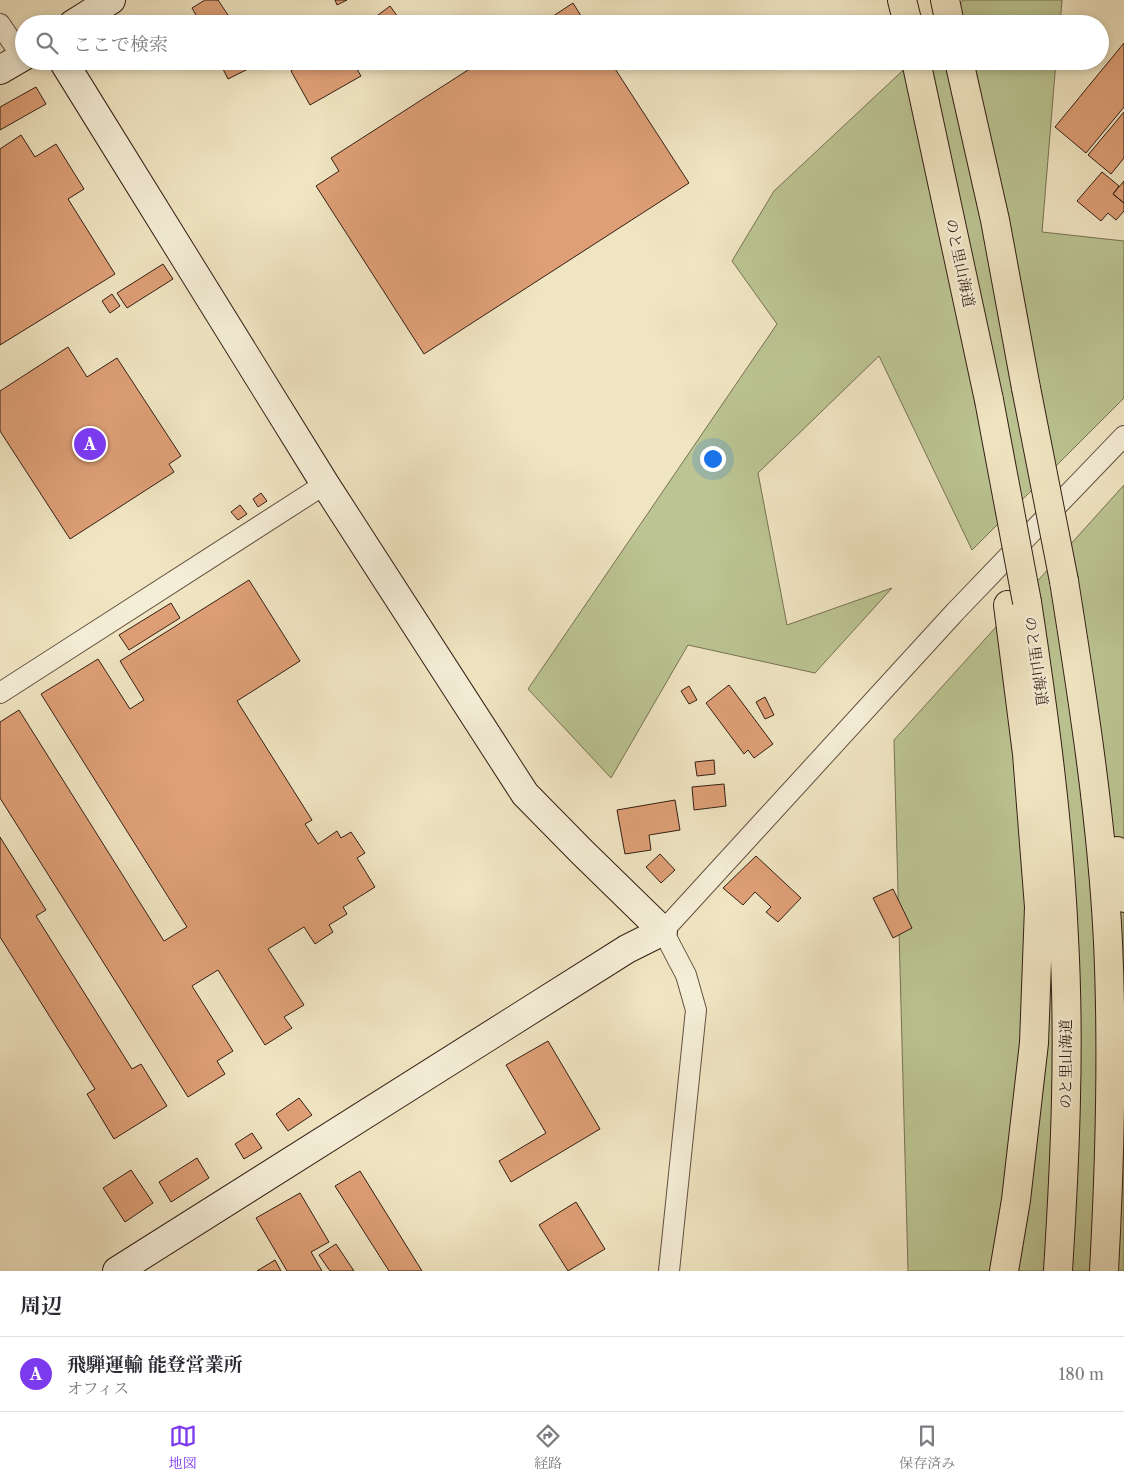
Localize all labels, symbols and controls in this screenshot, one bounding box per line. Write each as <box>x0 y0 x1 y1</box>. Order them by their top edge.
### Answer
search box <box>15 15 1109 70</box>
icon: search <box>33 29 61 57</box>
text: ここで検索 <box>73 33 168 56</box>
street label: のと里山海道 <box>942 217 979 309</box>
pin: A <box>74 425 106 463</box>
your location <box>700 446 726 472</box>
street label: のと里山海道 <box>1021 615 1052 707</box>
street label: のと里山海道 <box>1056 1019 1075 1109</box>
text: 周辺 <box>20 1293 62 1318</box>
text: 飛騨運輸 能登営業所 <box>67 1353 243 1376</box>
text: A <box>30 1364 42 1384</box>
text: 180 m <box>1058 1364 1104 1384</box>
text: オフィス <box>67 1378 129 1398</box>
tab: 地図 <box>169 1422 197 1472</box>
tab: 経路 <box>534 1422 562 1472</box>
tab: 保存済み <box>899 1422 955 1472</box>

